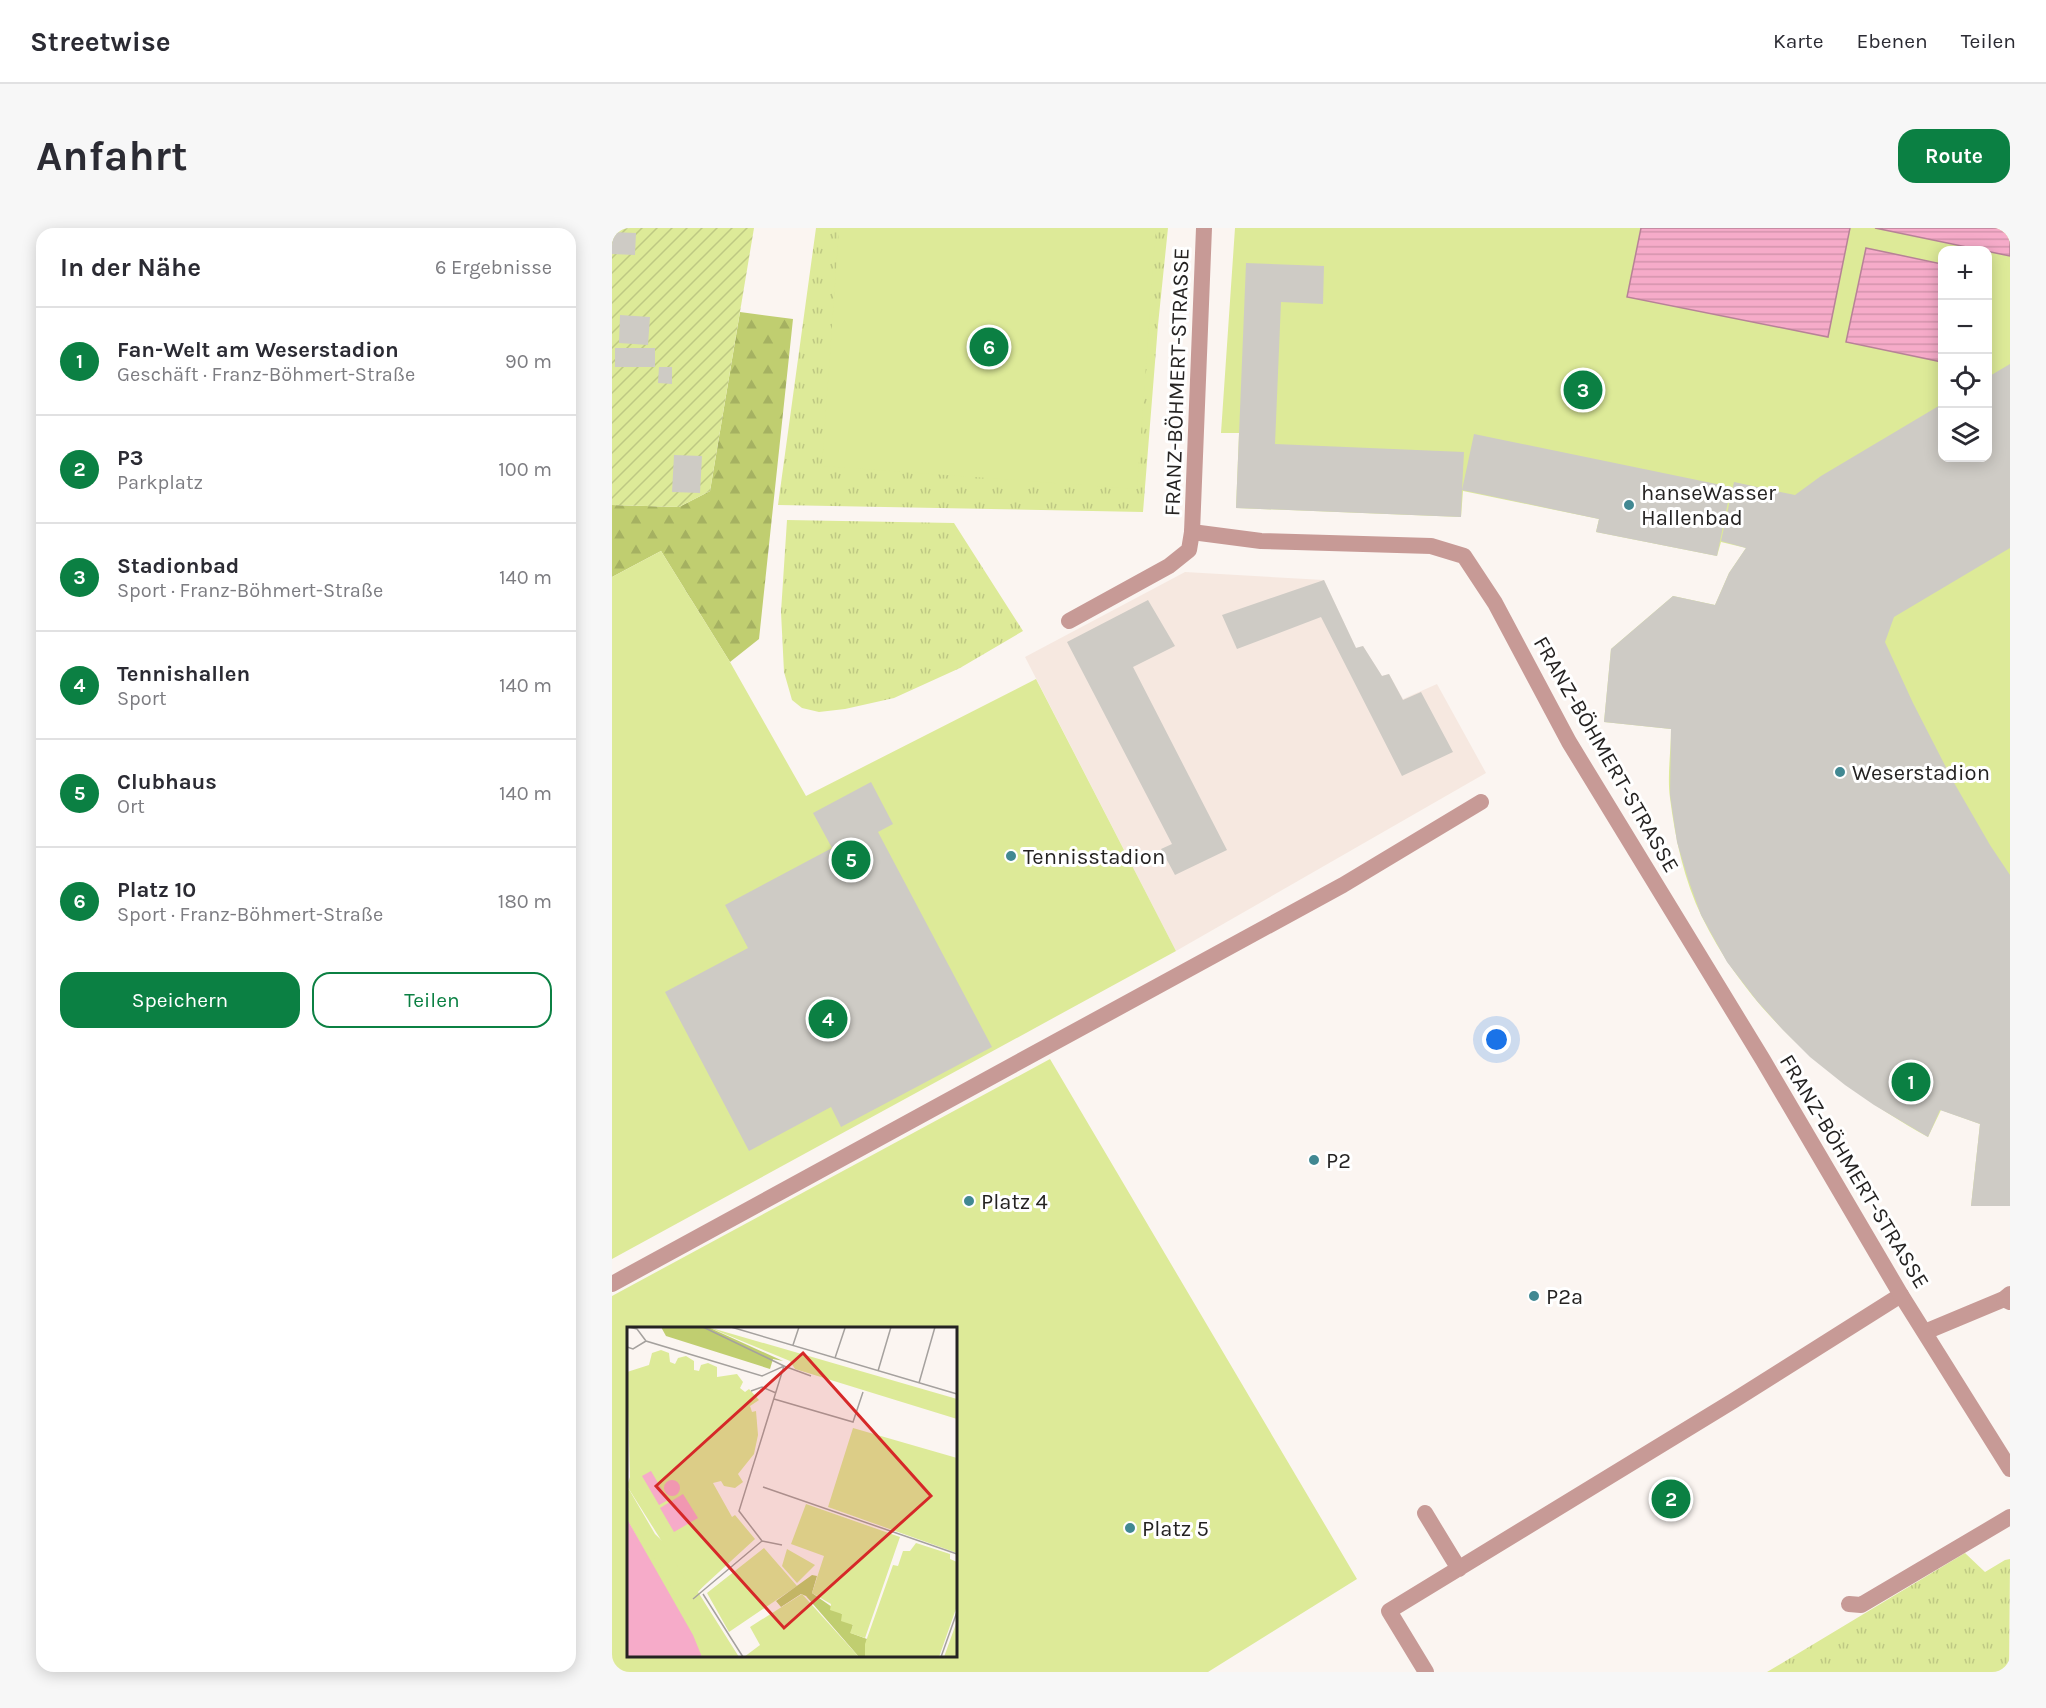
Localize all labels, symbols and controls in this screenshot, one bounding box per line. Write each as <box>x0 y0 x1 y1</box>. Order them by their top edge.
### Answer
text: Streetwise <box>30 25 171 58</box>
text: Karte <box>1773 29 1824 53</box>
text: Ebenen <box>1857 29 1928 53</box>
text: Teilen <box>1961 29 2016 53</box>
button: Route <box>1898 129 2010 183</box>
text: Anfahrt <box>36 131 188 181</box>
map controls <box>1938 246 1992 462</box>
button: + <box>1938 246 1992 300</box>
street label: FRANZ-BÖHMERT-STRASSE <box>1159 247 1195 517</box>
text: In der Nähe <box>60 252 201 283</box>
text: 6 Ergebnisse <box>435 256 552 279</box>
button: − <box>1938 300 1992 354</box>
pin: 6 <box>970 324 1009 370</box>
text: Fan-Welt am Weserstadion <box>117 337 399 363</box>
text: 1 <box>76 350 83 373</box>
text: 90 m <box>505 350 552 373</box>
button: locate <box>1938 354 1992 408</box>
text: Geschäft · Franz-Böhmert-Straße <box>117 363 415 386</box>
pin: 3 <box>1564 368 1602 412</box>
button: layers <box>1938 408 1992 462</box>
text: P3 <box>117 445 143 471</box>
text: 2 <box>73 458 86 481</box>
text: 100 m <box>498 458 552 481</box>
text: Parkplatz <box>117 471 203 494</box>
place label: hanseWasser Hallenbad <box>1641 480 1776 531</box>
marker: hanseWasser Hallenbad <box>1622 498 1636 512</box>
text: Stadionbad <box>117 553 239 579</box>
text: 3 <box>73 566 86 589</box>
text: 140 m <box>499 566 552 589</box>
text: Sport · Franz-Böhmert-Straße <box>117 579 383 602</box>
street label: FRANZ-BÖHMERT-STRASSE <box>1528 632 1685 877</box>
text: Tennishallen <box>117 661 250 687</box>
text: 4 <box>74 674 85 697</box>
text: 140 m <box>499 674 552 697</box>
text: Sport <box>117 687 166 710</box>
place label: Weserstadion <box>1852 760 1990 786</box>
marker: Weserstadion <box>1833 765 1847 779</box>
text: Clubhaus <box>117 769 217 795</box>
text: 5 <box>74 782 85 805</box>
text: 140 m <box>499 782 552 805</box>
text: Ort <box>117 795 145 818</box>
pin: 5 <box>832 838 870 882</box>
place label: Tennisstadion <box>1023 844 1165 870</box>
marker: Tennisstadion <box>1004 849 1018 863</box>
text: Platz 10 <box>117 877 196 903</box>
text: 6 <box>73 890 86 913</box>
text: 180 m <box>498 890 552 913</box>
text: Sport · Franz-Böhmert-Straße <box>117 903 383 926</box>
button: Speichern <box>60 972 300 1028</box>
button: Teilen <box>312 972 552 1028</box>
pin: 4 <box>808 996 848 1042</box>
your location <box>1482 1025 1511 1054</box>
street label: FRANZ-BÖHMERT-STRASSE <box>1774 1050 1934 1293</box>
pin: 1 <box>1892 1060 1930 1104</box>
place label: P2 <box>1326 1148 1351 1174</box>
marker: P2 <box>1307 1153 1321 1167</box>
place label: Platz 4 <box>981 1189 1048 1215</box>
marker: Platz 4 <box>962 1194 976 1208</box>
place label: P2a <box>1546 1284 1583 1310</box>
marker: P2a <box>1527 1289 1541 1303</box>
inset map <box>627 1327 957 1657</box>
pin: 2 <box>1652 1476 1690 1522</box>
place label: Platz 5 <box>1142 1516 1209 1542</box>
marker: Platz 5 <box>1123 1521 1137 1535</box>

